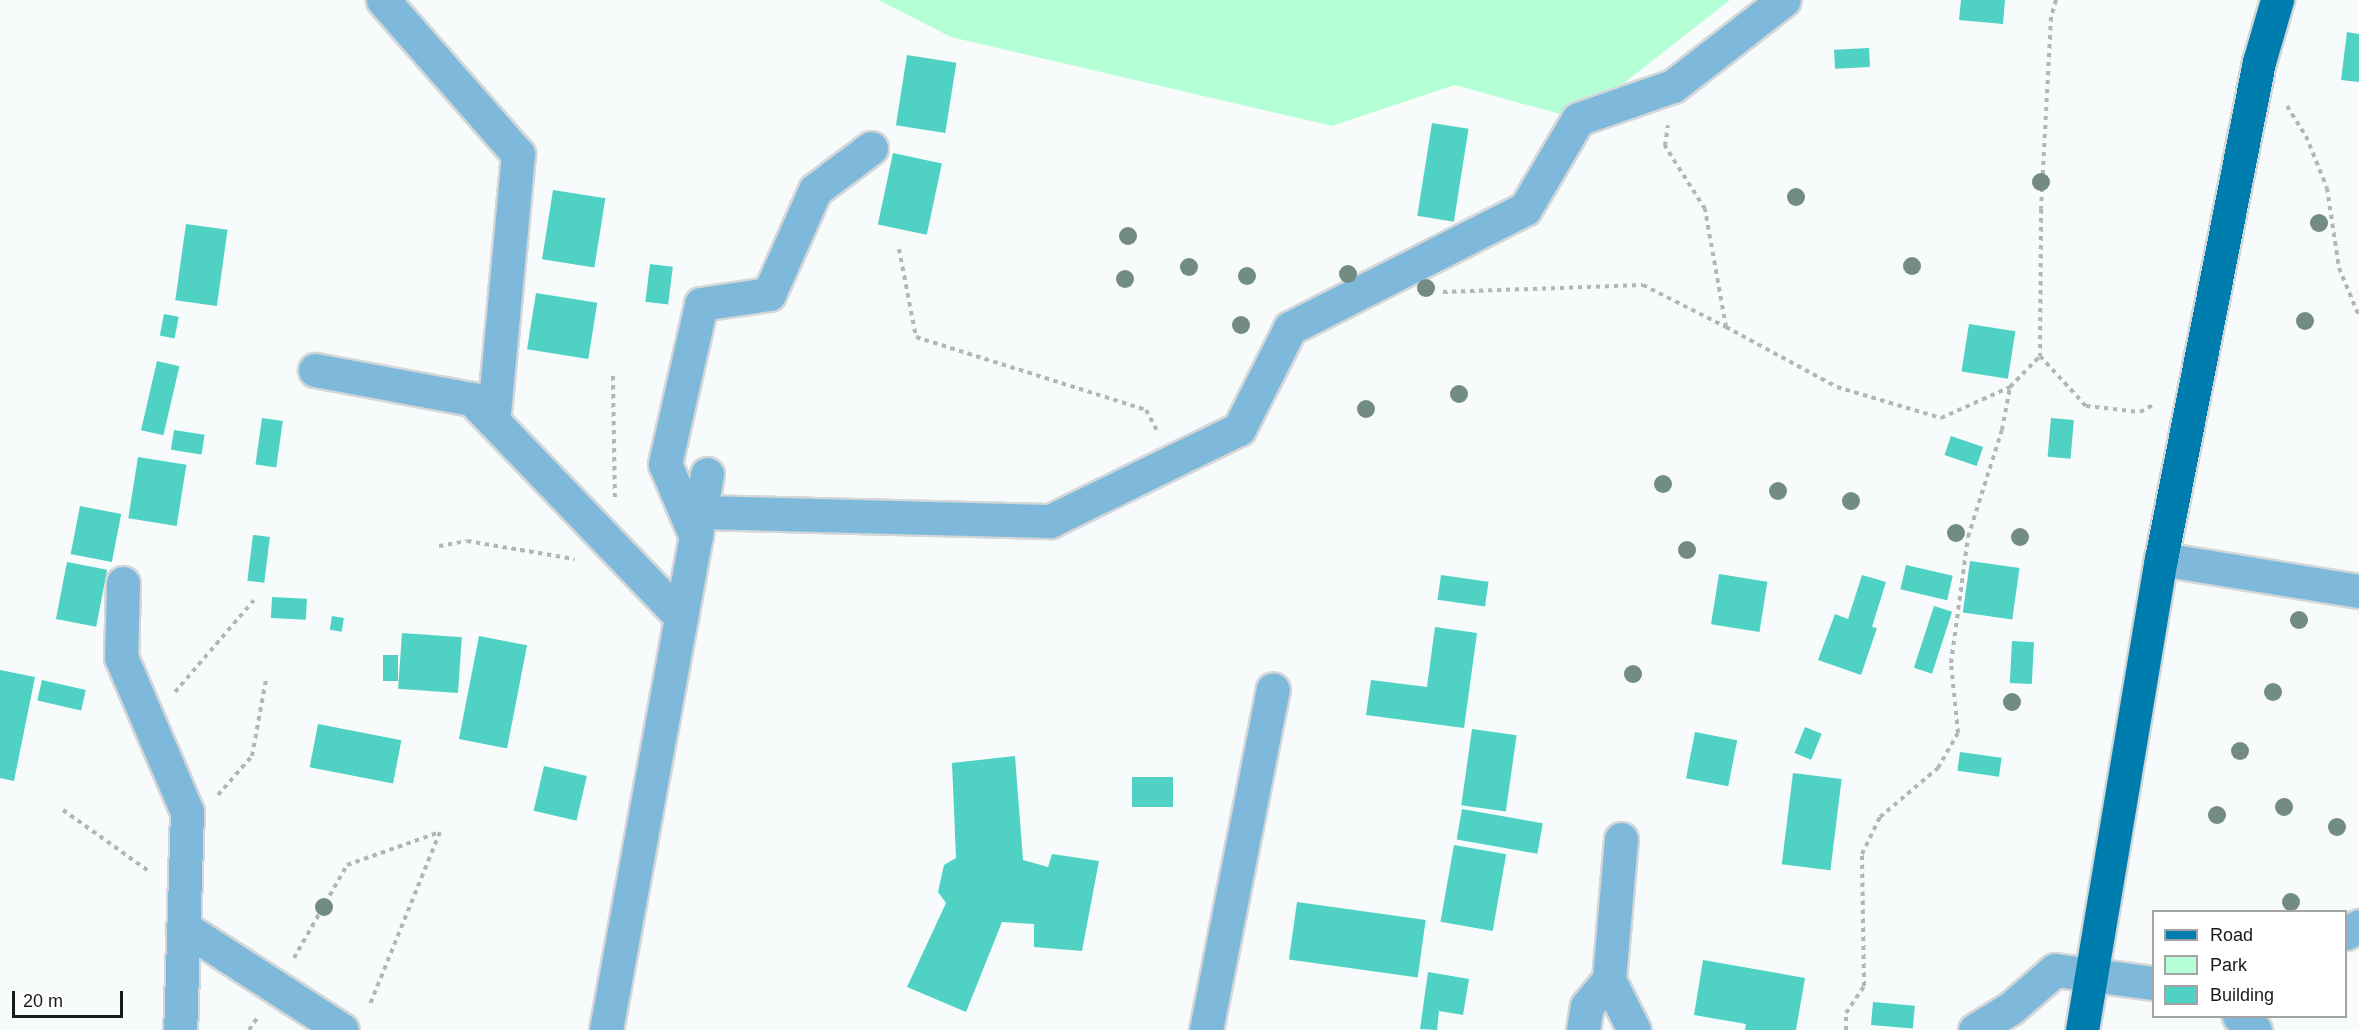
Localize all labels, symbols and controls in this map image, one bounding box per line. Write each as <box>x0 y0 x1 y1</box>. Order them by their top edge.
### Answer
legend <box>2152 910 2347 1018</box>
text: Road <box>2210 925 2253 945</box>
text: Park <box>2210 955 2247 975</box>
scale bar <box>15 979 126 1017</box>
text: Building <box>2210 985 2274 1005</box>
text: 20 m <box>23 991 63 1011</box>

